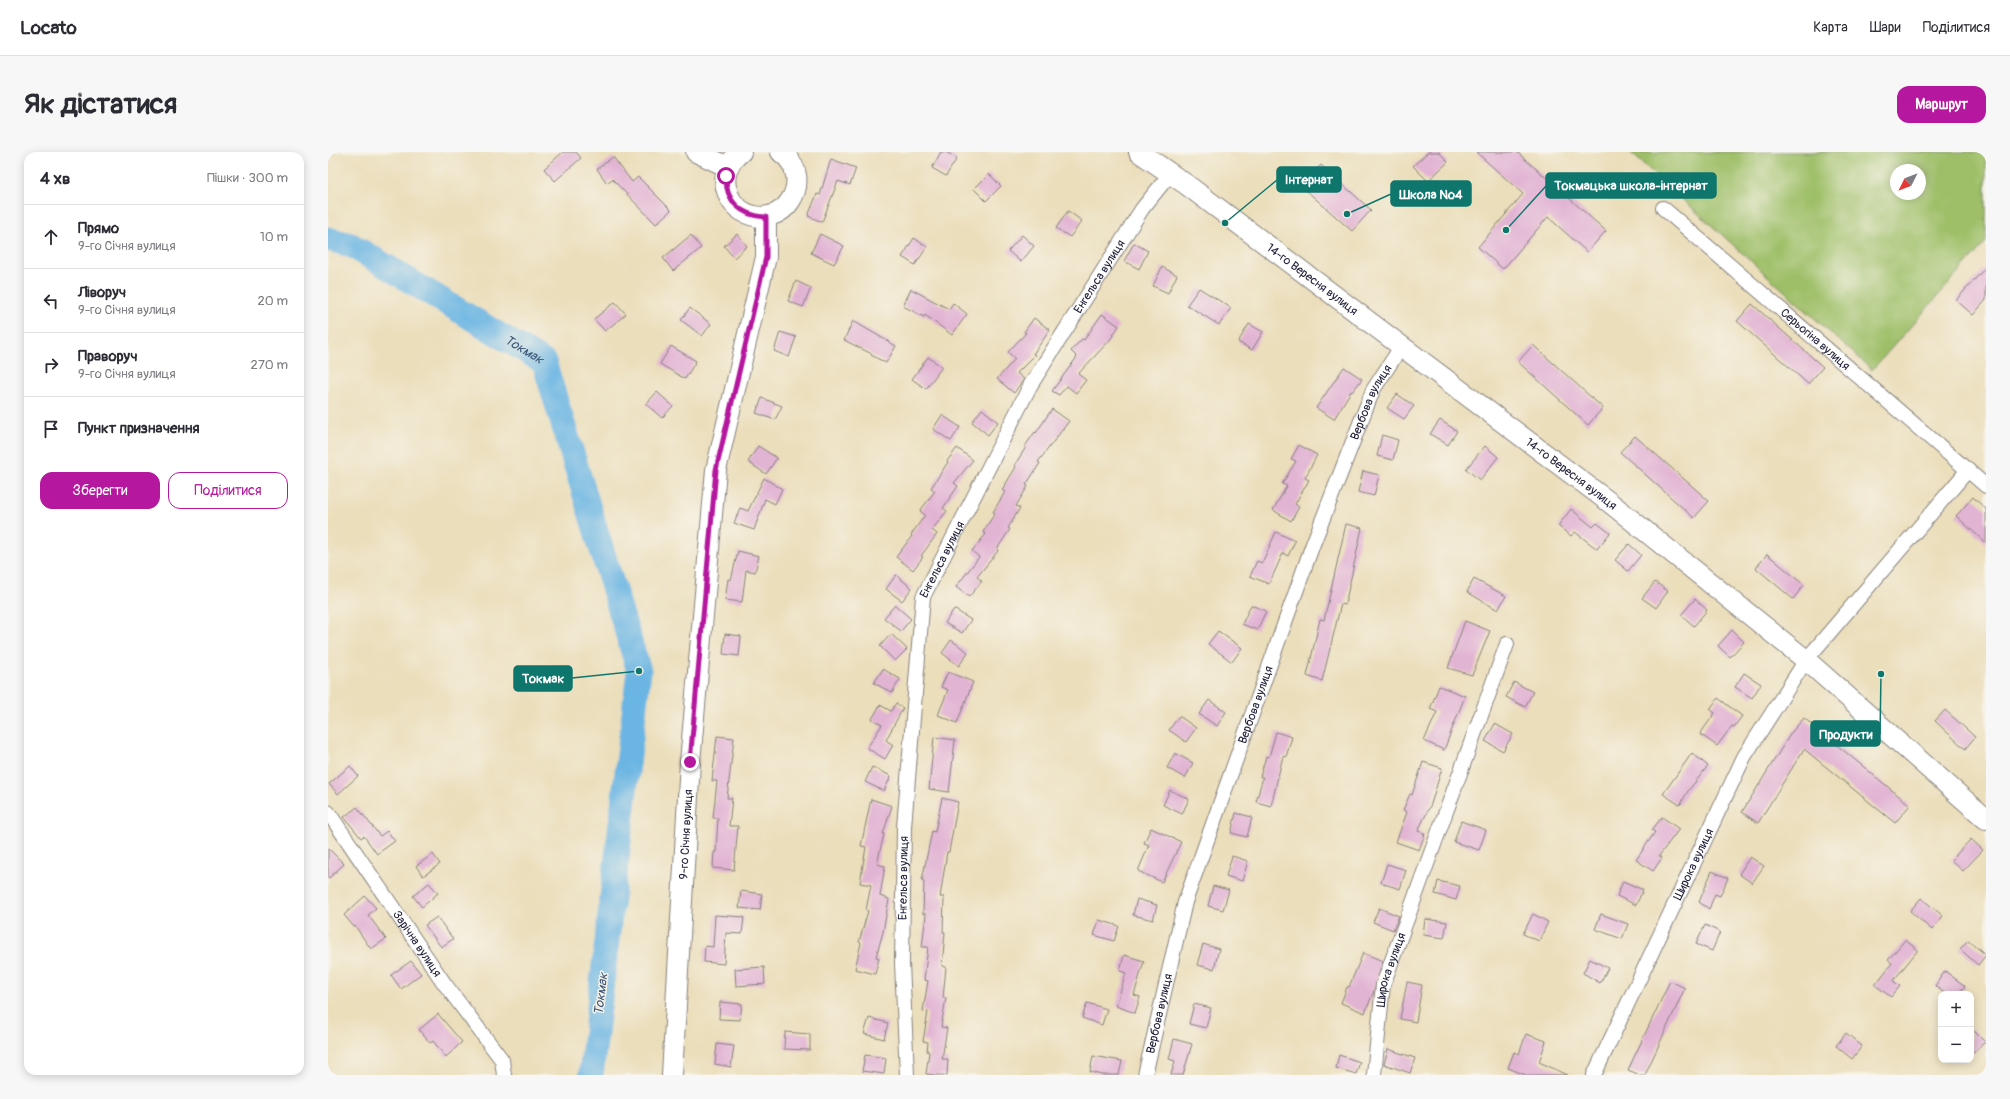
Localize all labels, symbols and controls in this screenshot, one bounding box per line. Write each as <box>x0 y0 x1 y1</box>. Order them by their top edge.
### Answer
text: Locato <box>20 16 77 40</box>
text: Карта <box>1813 19 1848 36</box>
text: Шари <box>1870 19 1901 36</box>
text: Поділитися <box>1923 19 1990 36</box>
button: Маршрут <box>1897 86 1986 123</box>
text: Як дістатися <box>24 87 177 122</box>
north arrow <box>1890 164 1926 200</box>
route start <box>717 167 735 185</box>
callout: Інтернат <box>1277 167 1341 192</box>
text: 4 хв <box>40 168 70 189</box>
text: Пішки · 300 m <box>207 170 288 186</box>
text: Інтернат <box>1285 172 1334 188</box>
callout: Токмацька школа-інтернат <box>1546 173 1716 198</box>
text: Токмацька школа-інтернат <box>1553 178 1708 194</box>
callout: Школа №4 <box>1391 181 1471 206</box>
text: Школа №4 <box>1398 187 1463 203</box>
text: Прямо <box>78 219 119 238</box>
icon: ahead <box>40 226 62 248</box>
text: 10 m <box>260 229 288 245</box>
street label: Енгельса вулиця <box>1070 237 1128 316</box>
text: 9-го Січня вулиця <box>78 238 176 254</box>
street label: 14-го Вересня вулиця <box>1264 240 1361 319</box>
text: Ліворуч <box>78 283 126 302</box>
icon: left <box>40 290 62 312</box>
text: 20 m <box>257 293 288 309</box>
text: 9-го Січня вулиця <box>78 302 176 318</box>
street label: Серьогіна вулиця <box>1777 305 1854 374</box>
water label: Токмак <box>502 332 547 368</box>
text: Праворуч <box>78 347 138 366</box>
icon: right <box>40 354 62 376</box>
text: 270 m <box>251 357 288 373</box>
street label: Вербова вулиця <box>1347 361 1395 442</box>
text: 9-го Січня вулиця <box>78 366 176 382</box>
icon: arrive <box>40 418 62 440</box>
text: Пункт призначення <box>78 419 199 438</box>
street label: 14-го Вересня вулиця <box>1523 435 1620 513</box>
button: Зберегти <box>40 472 160 509</box>
button: Поділитися <box>168 472 288 509</box>
street label: Енгельса вулиця <box>916 518 968 600</box>
street label: Вербова вулиця <box>1235 663 1276 746</box>
callout: Токмак <box>514 666 572 691</box>
text: Токмак <box>521 671 564 687</box>
callout: Продукти <box>1811 721 1880 746</box>
text: Продукти <box>1819 727 1873 743</box>
route end <box>681 753 699 771</box>
street label: 9-го Січня вулиця <box>676 789 696 880</box>
street label: Широка вулиця <box>1670 826 1717 903</box>
street label: Енгельса вулиця <box>895 836 911 920</box>
street label: Зарічна вулиця <box>390 908 445 980</box>
street label: Широка вулиця <box>1373 930 1409 1008</box>
water label: Токмак <box>590 971 612 1016</box>
street label: Вербова вулиця <box>1143 972 1176 1055</box>
map controls <box>1938 991 1974 1063</box>
button: + <box>1938 991 1974 1027</box>
button: − <box>1938 1027 1974 1063</box>

